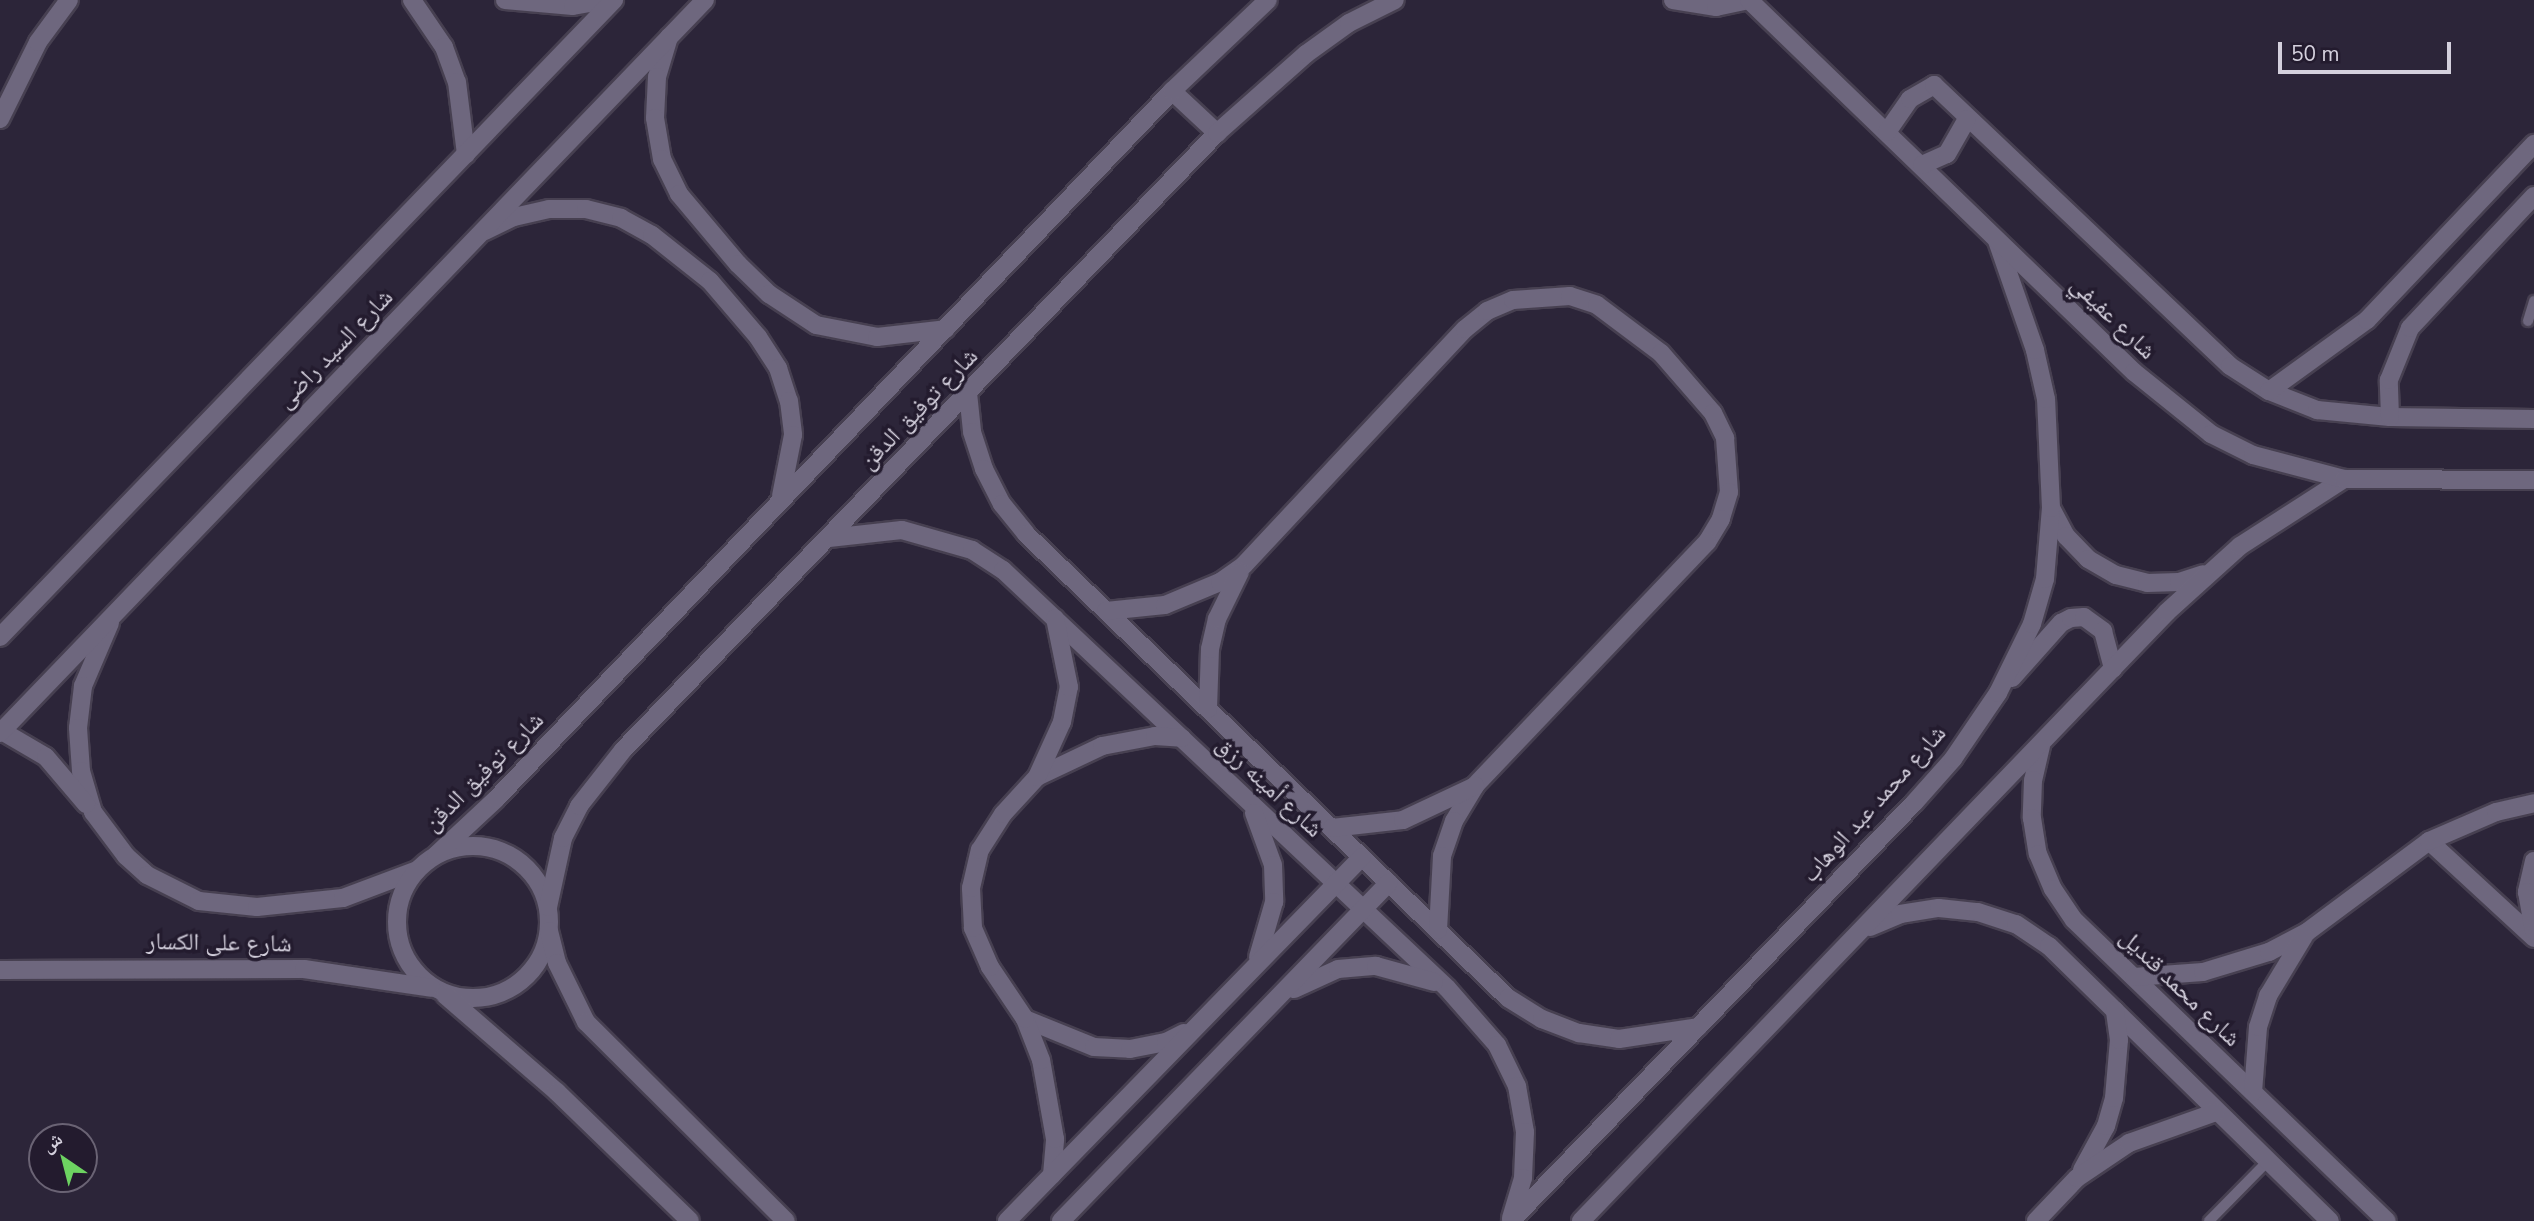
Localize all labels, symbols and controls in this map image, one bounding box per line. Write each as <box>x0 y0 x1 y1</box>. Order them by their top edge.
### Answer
scale bar <box>2282 28 2455 72</box>
text: 50 m <box>2291 40 2340 68</box>
street label: شارع عفيفي <box>2064 270 2162 366</box>
street label: شارع السيد راضى <box>271 283 399 415</box>
street label: شارع توفيق الدقن <box>854 342 984 476</box>
street label: شارع توفيق الدقن <box>418 706 550 838</box>
street label: شارع محمد عبد الوهاب <box>1796 719 1952 889</box>
street label: شارع أمينه رزق <box>1210 730 1328 844</box>
street label: شارع محمد قنديل <box>2114 923 2246 1053</box>
street label: شارع على الكسار <box>146 927 292 959</box>
north arrow <box>28 1123 98 1193</box>
text: ش <box>36 1126 68 1159</box>

